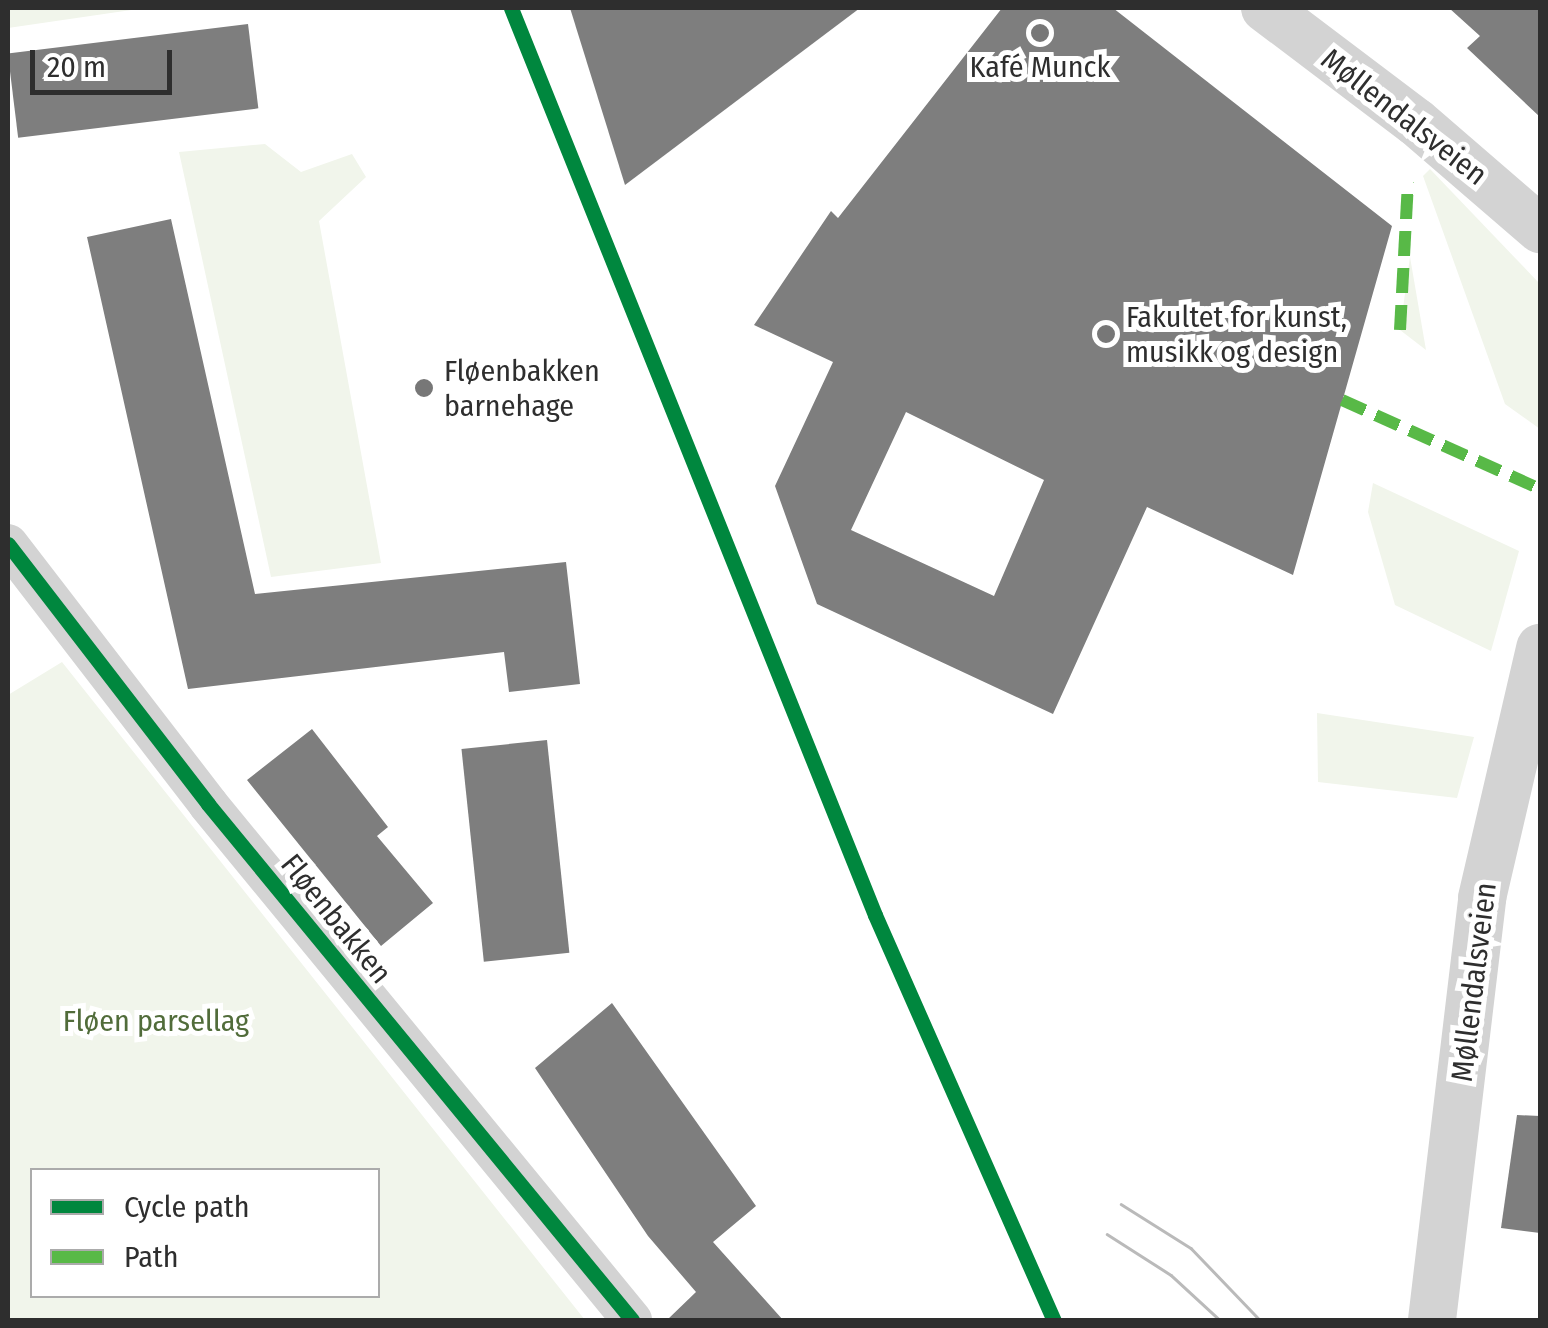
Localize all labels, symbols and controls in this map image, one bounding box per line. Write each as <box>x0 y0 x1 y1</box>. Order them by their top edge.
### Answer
marker: Kafé Munck <box>1029 22 1051 44</box>
scale bar <box>35 30 178 92</box>
street label: Møllendalsveien <box>1314 41 1494 193</box>
text: 20 m <box>47 49 106 85</box>
place label: Kafé Munck <box>970 49 1110 85</box>
place label: Fakultet for kunst, musikk og design <box>1126 299 1347 370</box>
marker: Fakultet for kunst, musikk og design <box>1095 323 1117 345</box>
place label: Fløenbakken barnehage <box>444 353 600 424</box>
marker: Fløenbakken barnehage <box>413 377 435 399</box>
street label: Fløenbakken <box>273 847 399 991</box>
street label: Møllendalsveien <box>1444 880 1504 1084</box>
park label: Fløen parsellag <box>63 1003 249 1039</box>
legend <box>30 1168 380 1298</box>
text: Cycle path <box>124 1189 250 1225</box>
text: Path <box>124 1239 178 1275</box>

